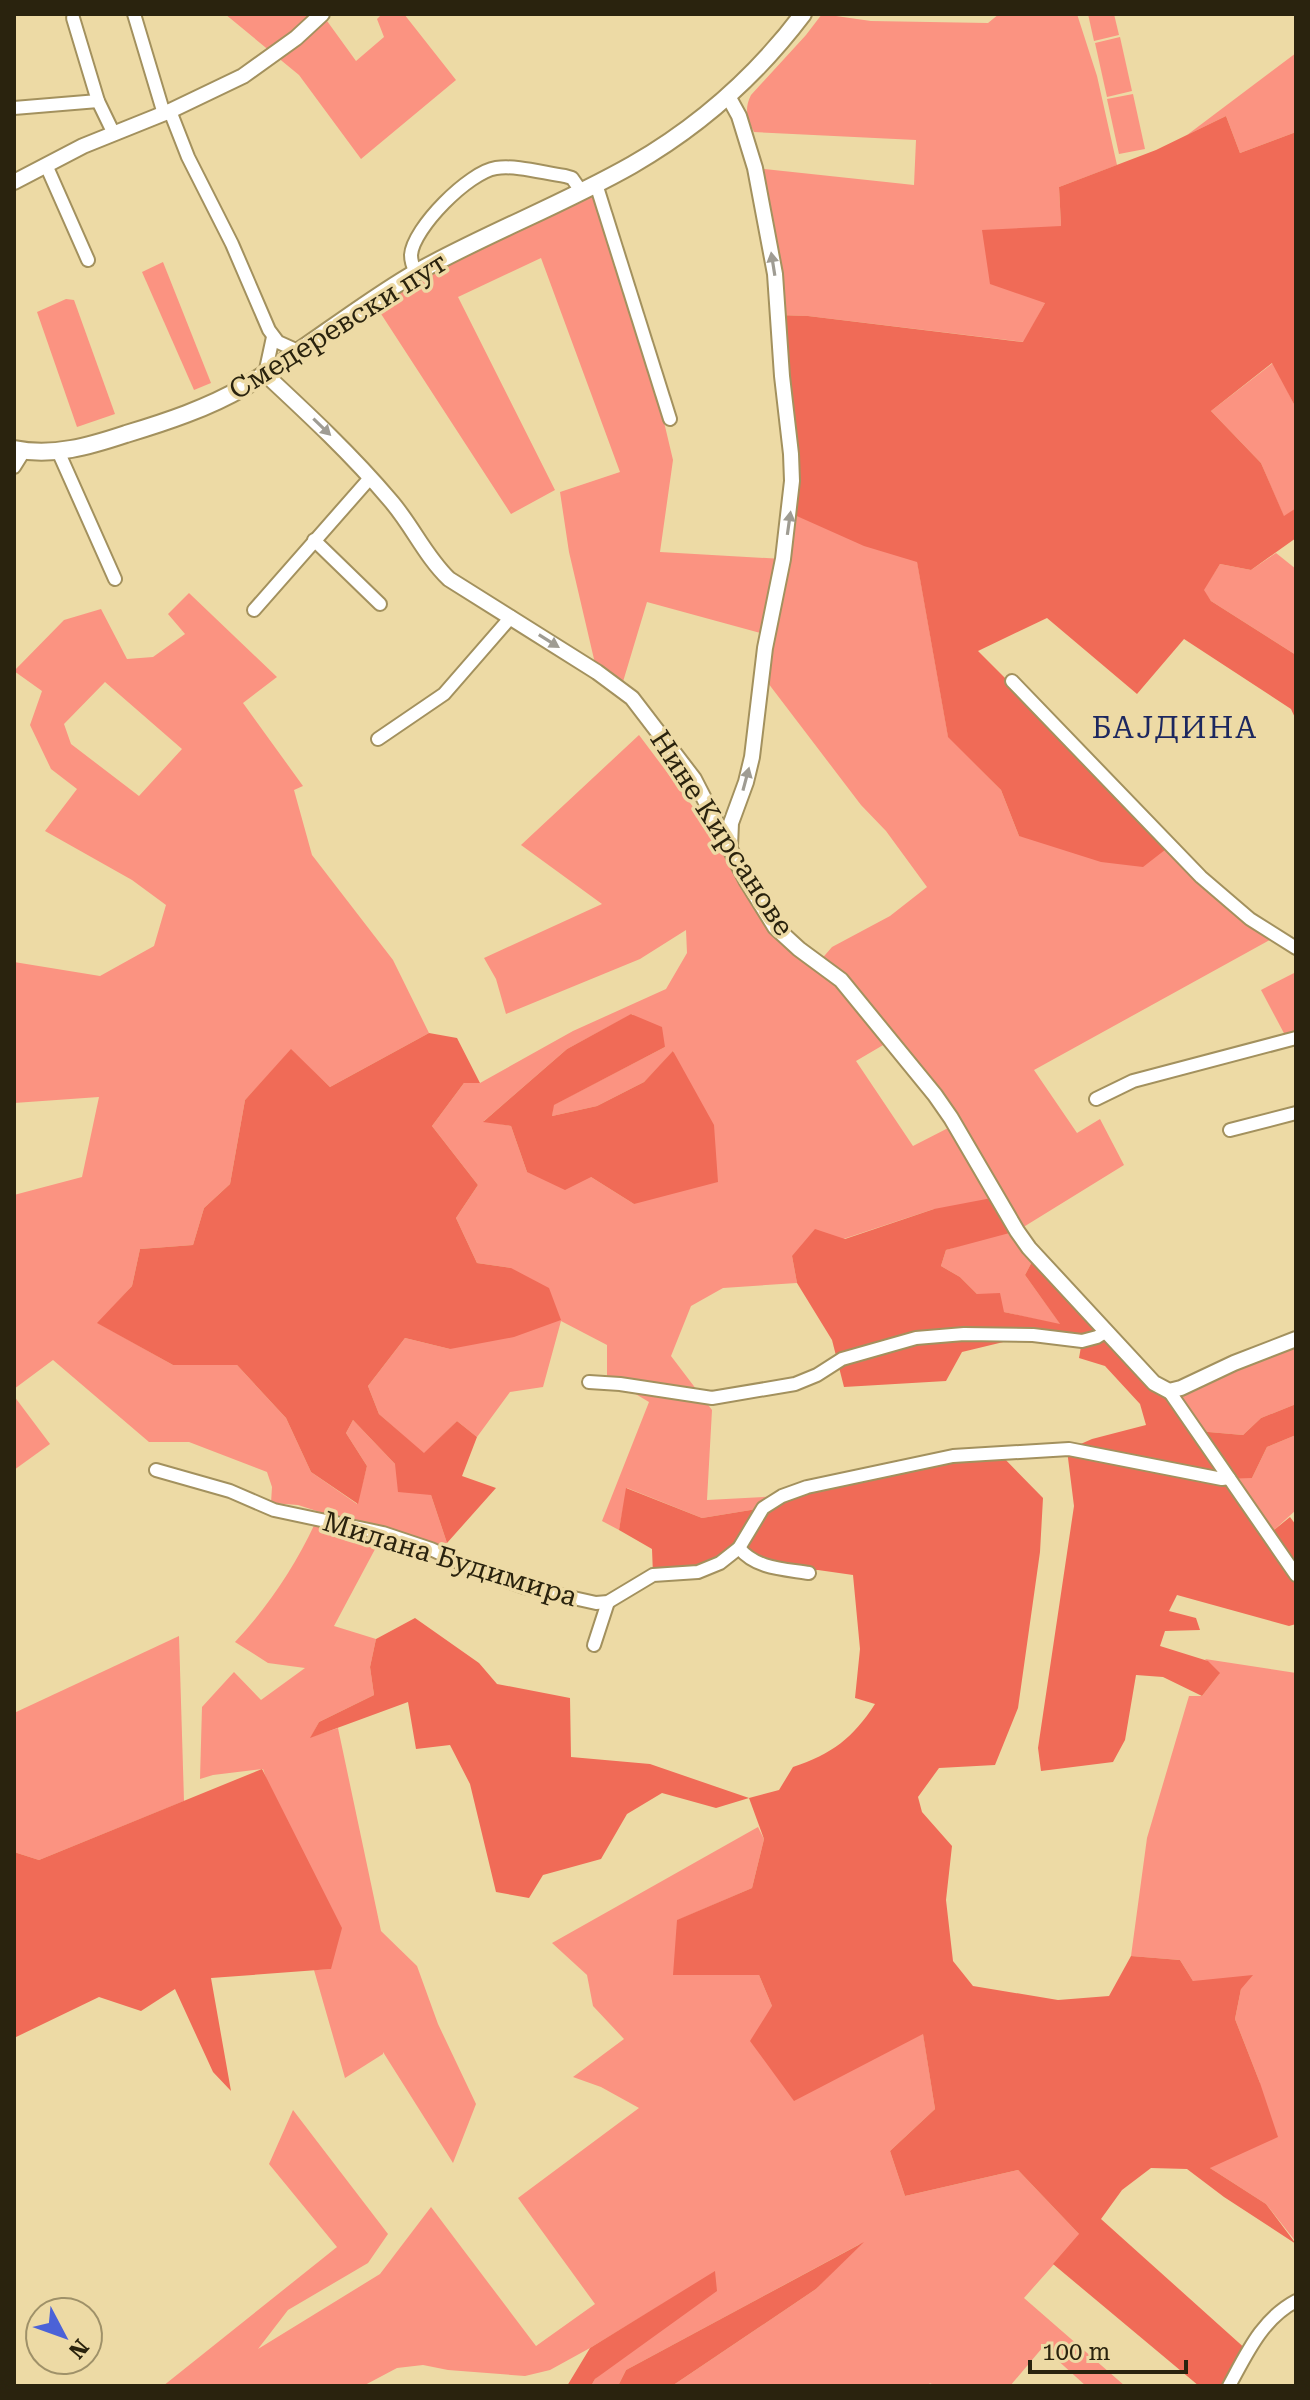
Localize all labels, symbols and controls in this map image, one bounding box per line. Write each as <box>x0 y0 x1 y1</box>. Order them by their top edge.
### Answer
street label: Смедеревски пут <box>223 246 453 406</box>
one-way arrow <box>766 251 778 276</box>
one-way arrow <box>312 418 331 436</box>
one-way arrow <box>782 510 795 535</box>
one-way arrow <box>538 634 560 648</box>
district label: БАЈДИНА <box>1092 710 1258 745</box>
street label: Нине Кирсанове <box>643 724 801 942</box>
one-way arrow <box>741 766 753 791</box>
street label: Милана Будимира <box>319 1505 581 1613</box>
north arrow <box>24 2296 104 2376</box>
scale bar <box>1030 2324 1186 2374</box>
text: N <box>64 2334 94 2363</box>
text: 100 m <box>1042 2338 1110 2366</box>

